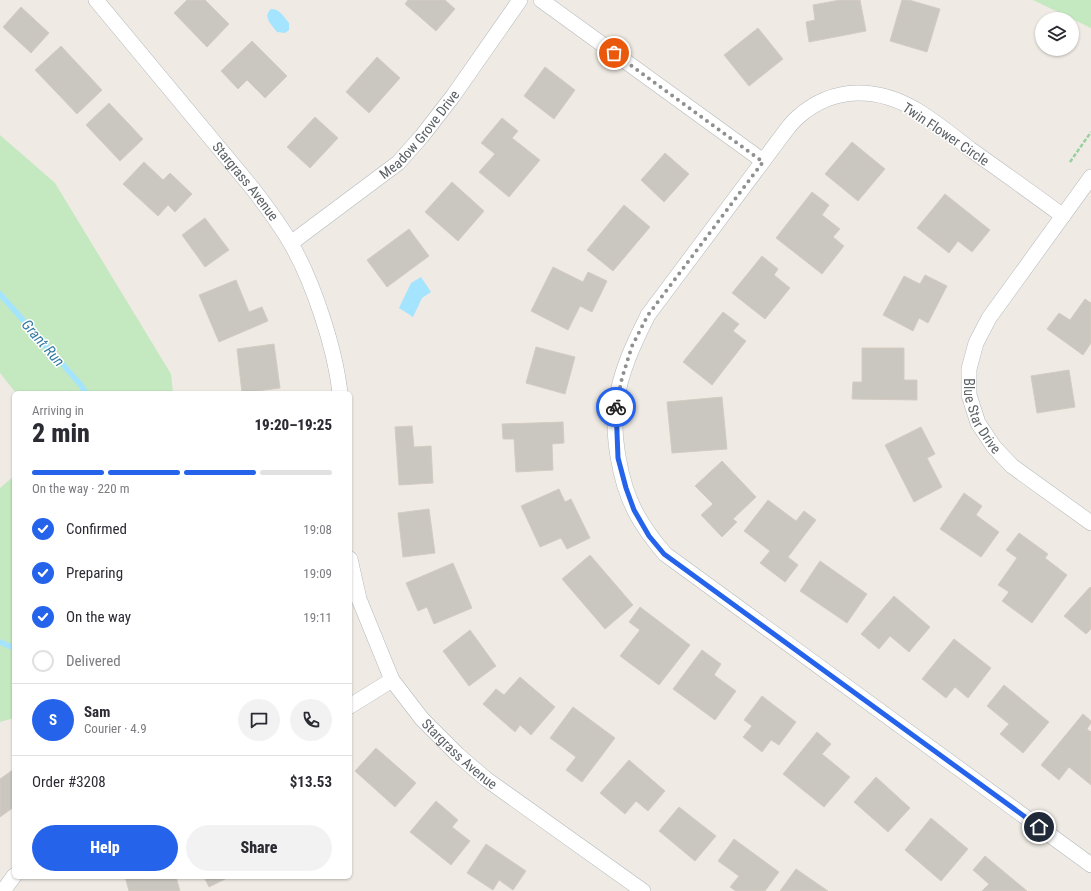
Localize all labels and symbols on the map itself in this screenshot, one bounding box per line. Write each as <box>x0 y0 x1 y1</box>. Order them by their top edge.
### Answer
pin <box>597 36 631 70</box>
street label: Meadow Grove Drive <box>376 87 463 182</box>
street label: Twin Flower Circle <box>900 99 993 169</box>
street label: Stargrass Avenue <box>209 139 282 224</box>
water label: Grant Run <box>18 316 68 370</box>
street label: Blue Star Drive <box>961 378 1004 457</box>
courier <box>596 387 636 427</box>
street label: Stargrass Avenue <box>419 716 500 793</box>
pin <box>1022 810 1056 844</box>

